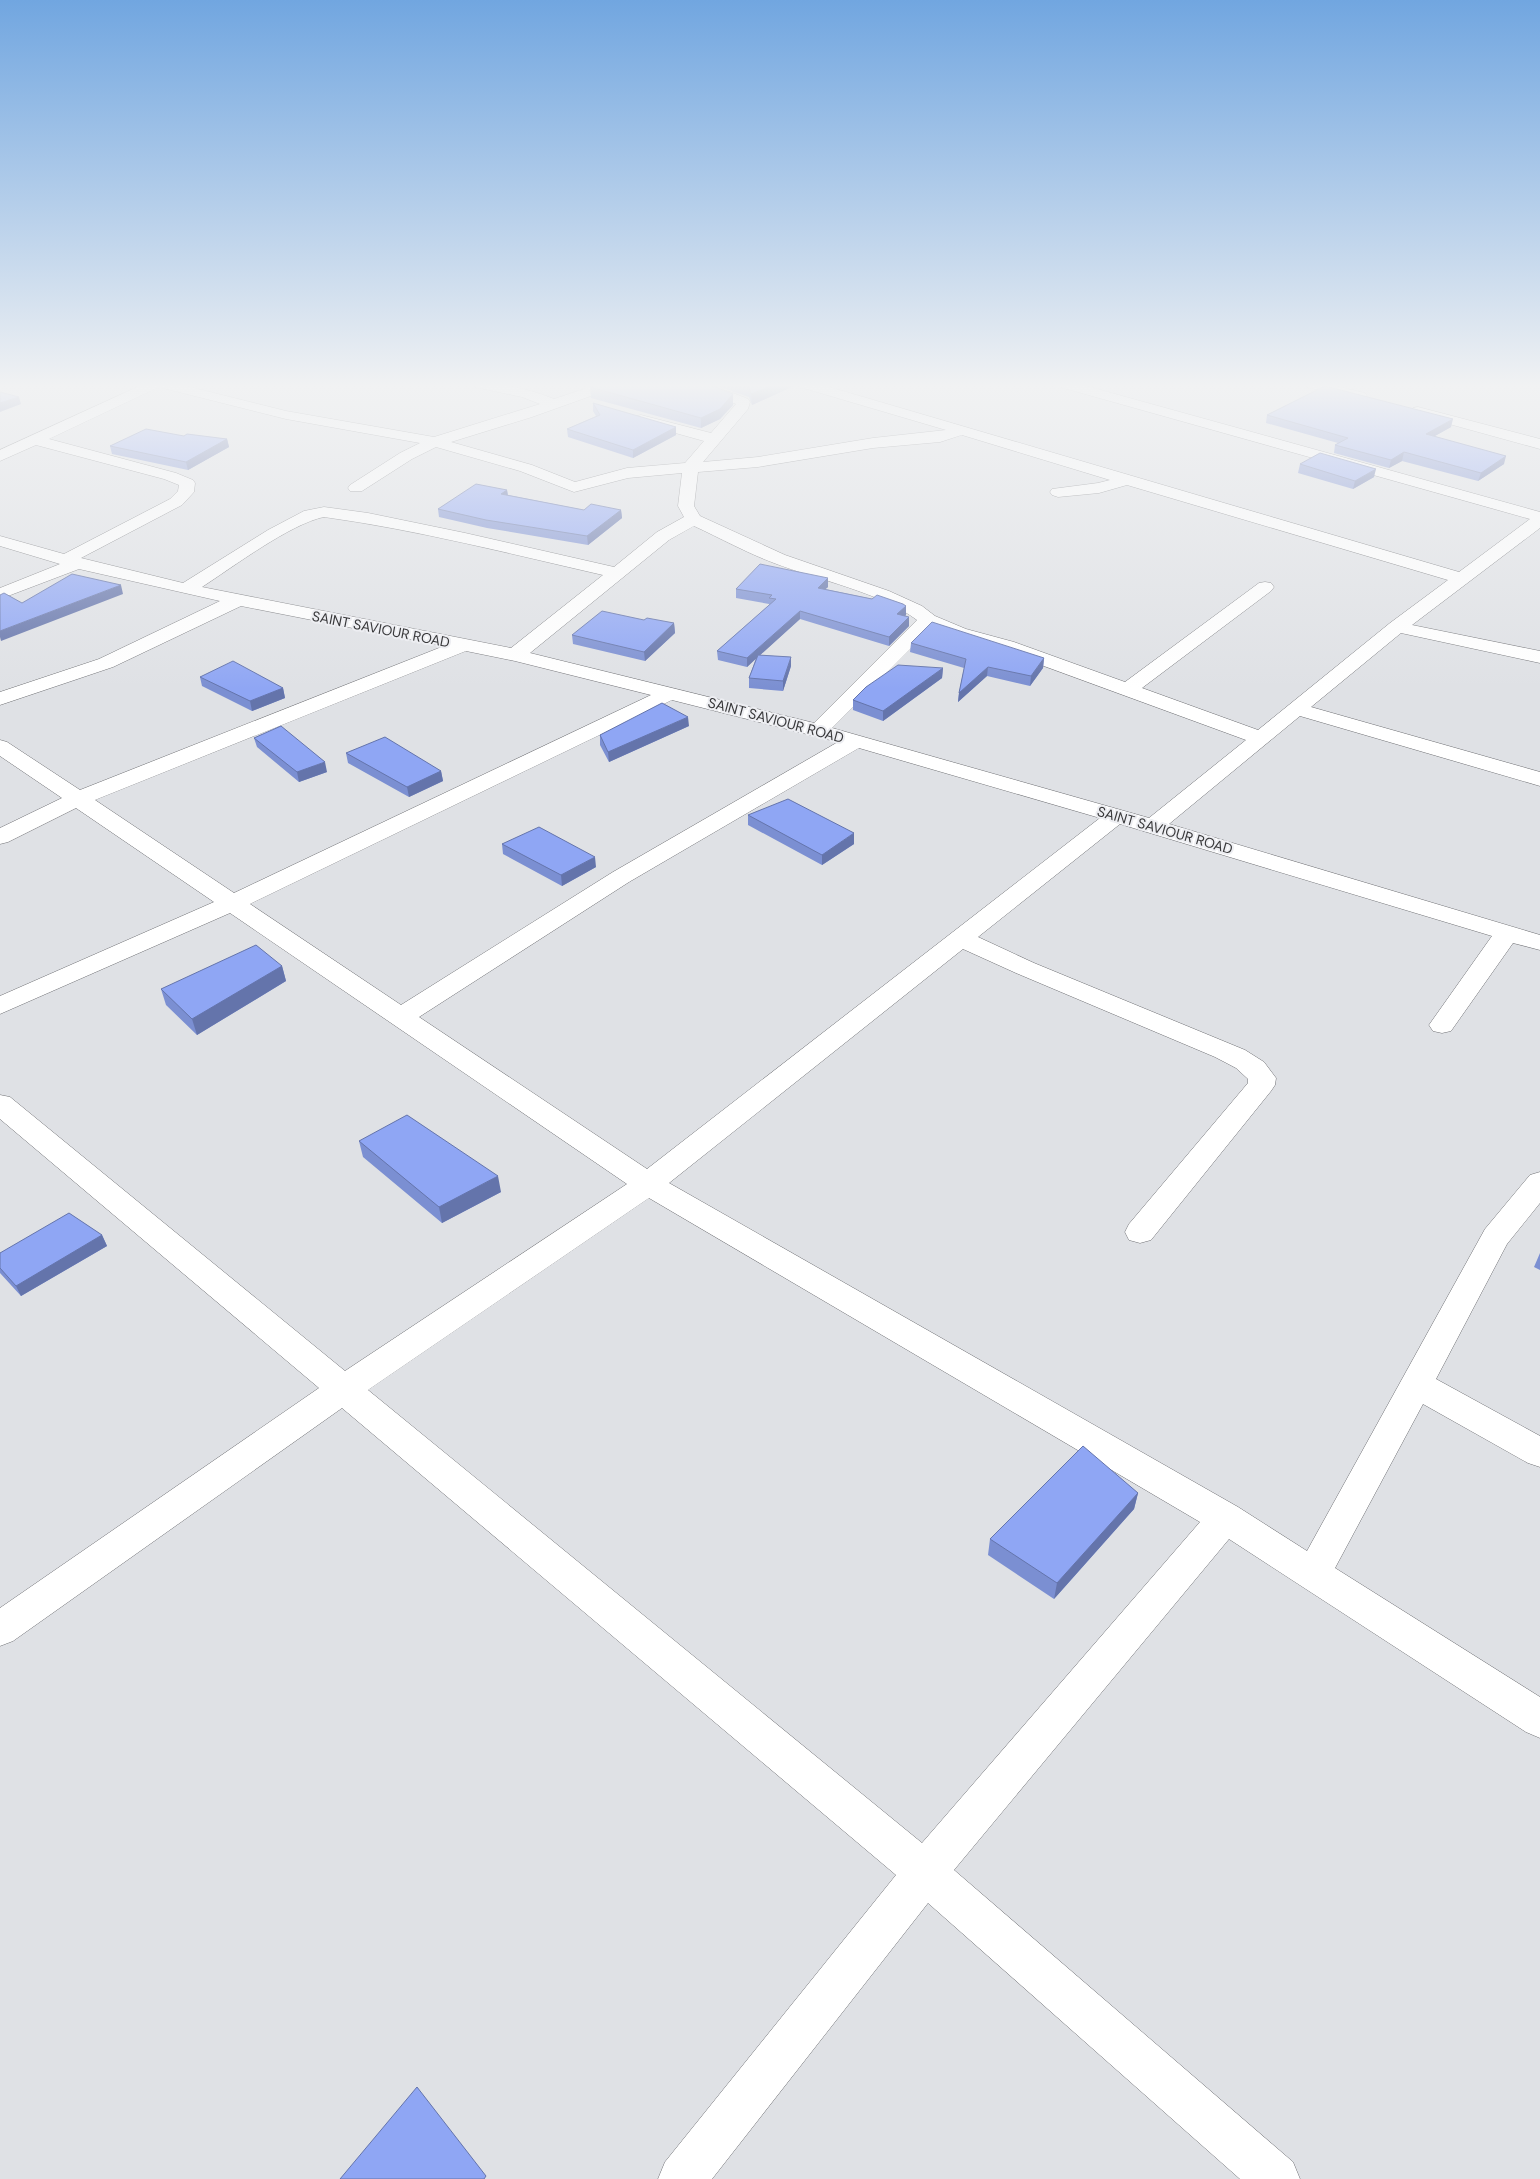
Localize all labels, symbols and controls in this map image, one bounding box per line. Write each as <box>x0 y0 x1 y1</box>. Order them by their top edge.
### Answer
street label: SAINT SAVIOUR ROAD <box>311 607 451 651</box>
street label: SAINT SAVIOUR ROAD <box>706 693 846 747</box>
street label: SAINT SAVIOUR ROAD <box>1095 802 1235 858</box>

